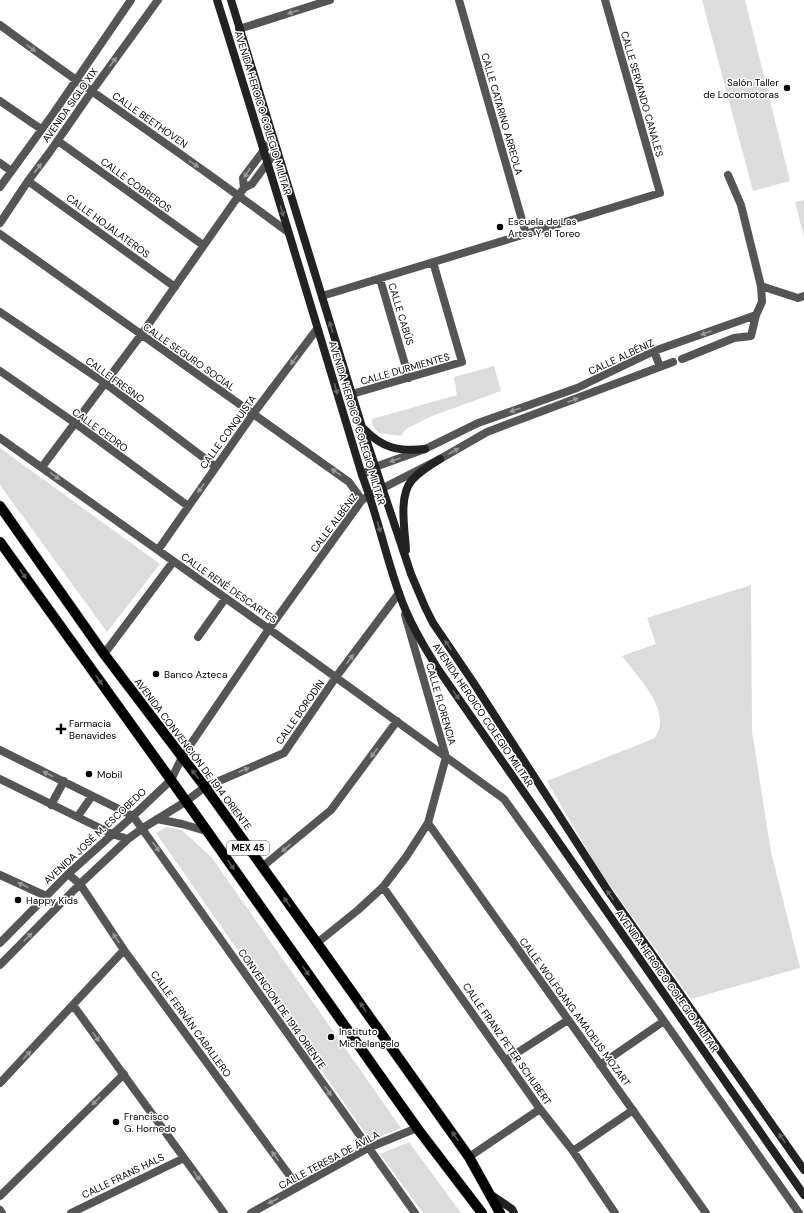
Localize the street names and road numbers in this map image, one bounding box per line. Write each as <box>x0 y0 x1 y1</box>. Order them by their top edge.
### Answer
street label: AVENIDA HEROICO COLEGIO MILITAR <box>232 29 294 197</box>
street label: CALLE SERVANDO CANALES <box>618 30 666 158</box>
street label: CALLE CATARINO ARREOLA <box>478 52 526 177</box>
street label: AVENIDA SIGLO XIX <box>39 65 101 145</box>
street label: CALLE BEETHOVEN <box>110 89 190 151</box>
street label: CALLE COBREROS <box>98 155 174 215</box>
street label: CALLE HOJALATEROS <box>64 191 153 261</box>
street label: CALLE CABÚS <box>385 281 417 347</box>
street label: CALLE SEGURO SOCIAL <box>140 320 238 394</box>
street label: CALLE ALBÉNIZ <box>586 336 656 378</box>
street label: AVENIDA HEROICO COLEGIO MILITAR <box>326 339 388 507</box>
street label: CALLE DURMIENTES <box>359 350 451 388</box>
street label: CALLE FRESNO <box>83 354 147 406</box>
street label: CALLE CONQUISTA <box>197 392 259 471</box>
street label: CALLE CEDRO <box>70 405 131 455</box>
street label: CALLE ALBÉNIZ <box>308 491 360 555</box>
street label: CALLE RENÉ DESCARTES <box>178 550 280 626</box>
street label: AVENIDA HEROICO COLEGIO MILITAR <box>430 641 536 790</box>
street label: CALLE FLORENCIA <box>423 661 459 747</box>
street label: AVENIDA CONVENCIÓN DE 1914 ORIENTE <box>132 675 255 833</box>
street label: CALLE BORODÍN <box>273 677 327 747</box>
street label: AVENIDA JOSÉ M. ESCOBEDO <box>41 785 149 887</box>
road number: MEX 45 <box>227 841 269 855</box>
street label: AVENIDA HEROICO COLEGIO MILITAR <box>613 907 721 1055</box>
street label: CALLE WOLFGANG AMADEUS MOZART <box>517 935 634 1089</box>
street label: CONVENCION DE 1914 ORIENTE <box>235 946 329 1072</box>
street label: CALLE FERNÁN CABALLERO <box>148 968 234 1080</box>
street label: CALLE FRANZ PETER SCHUBERT <box>460 980 554 1108</box>
street label: CALLE TERESA DE ÁVILA <box>276 1128 382 1192</box>
street label: CALLE FRANS HALS <box>80 1150 166 1202</box>

